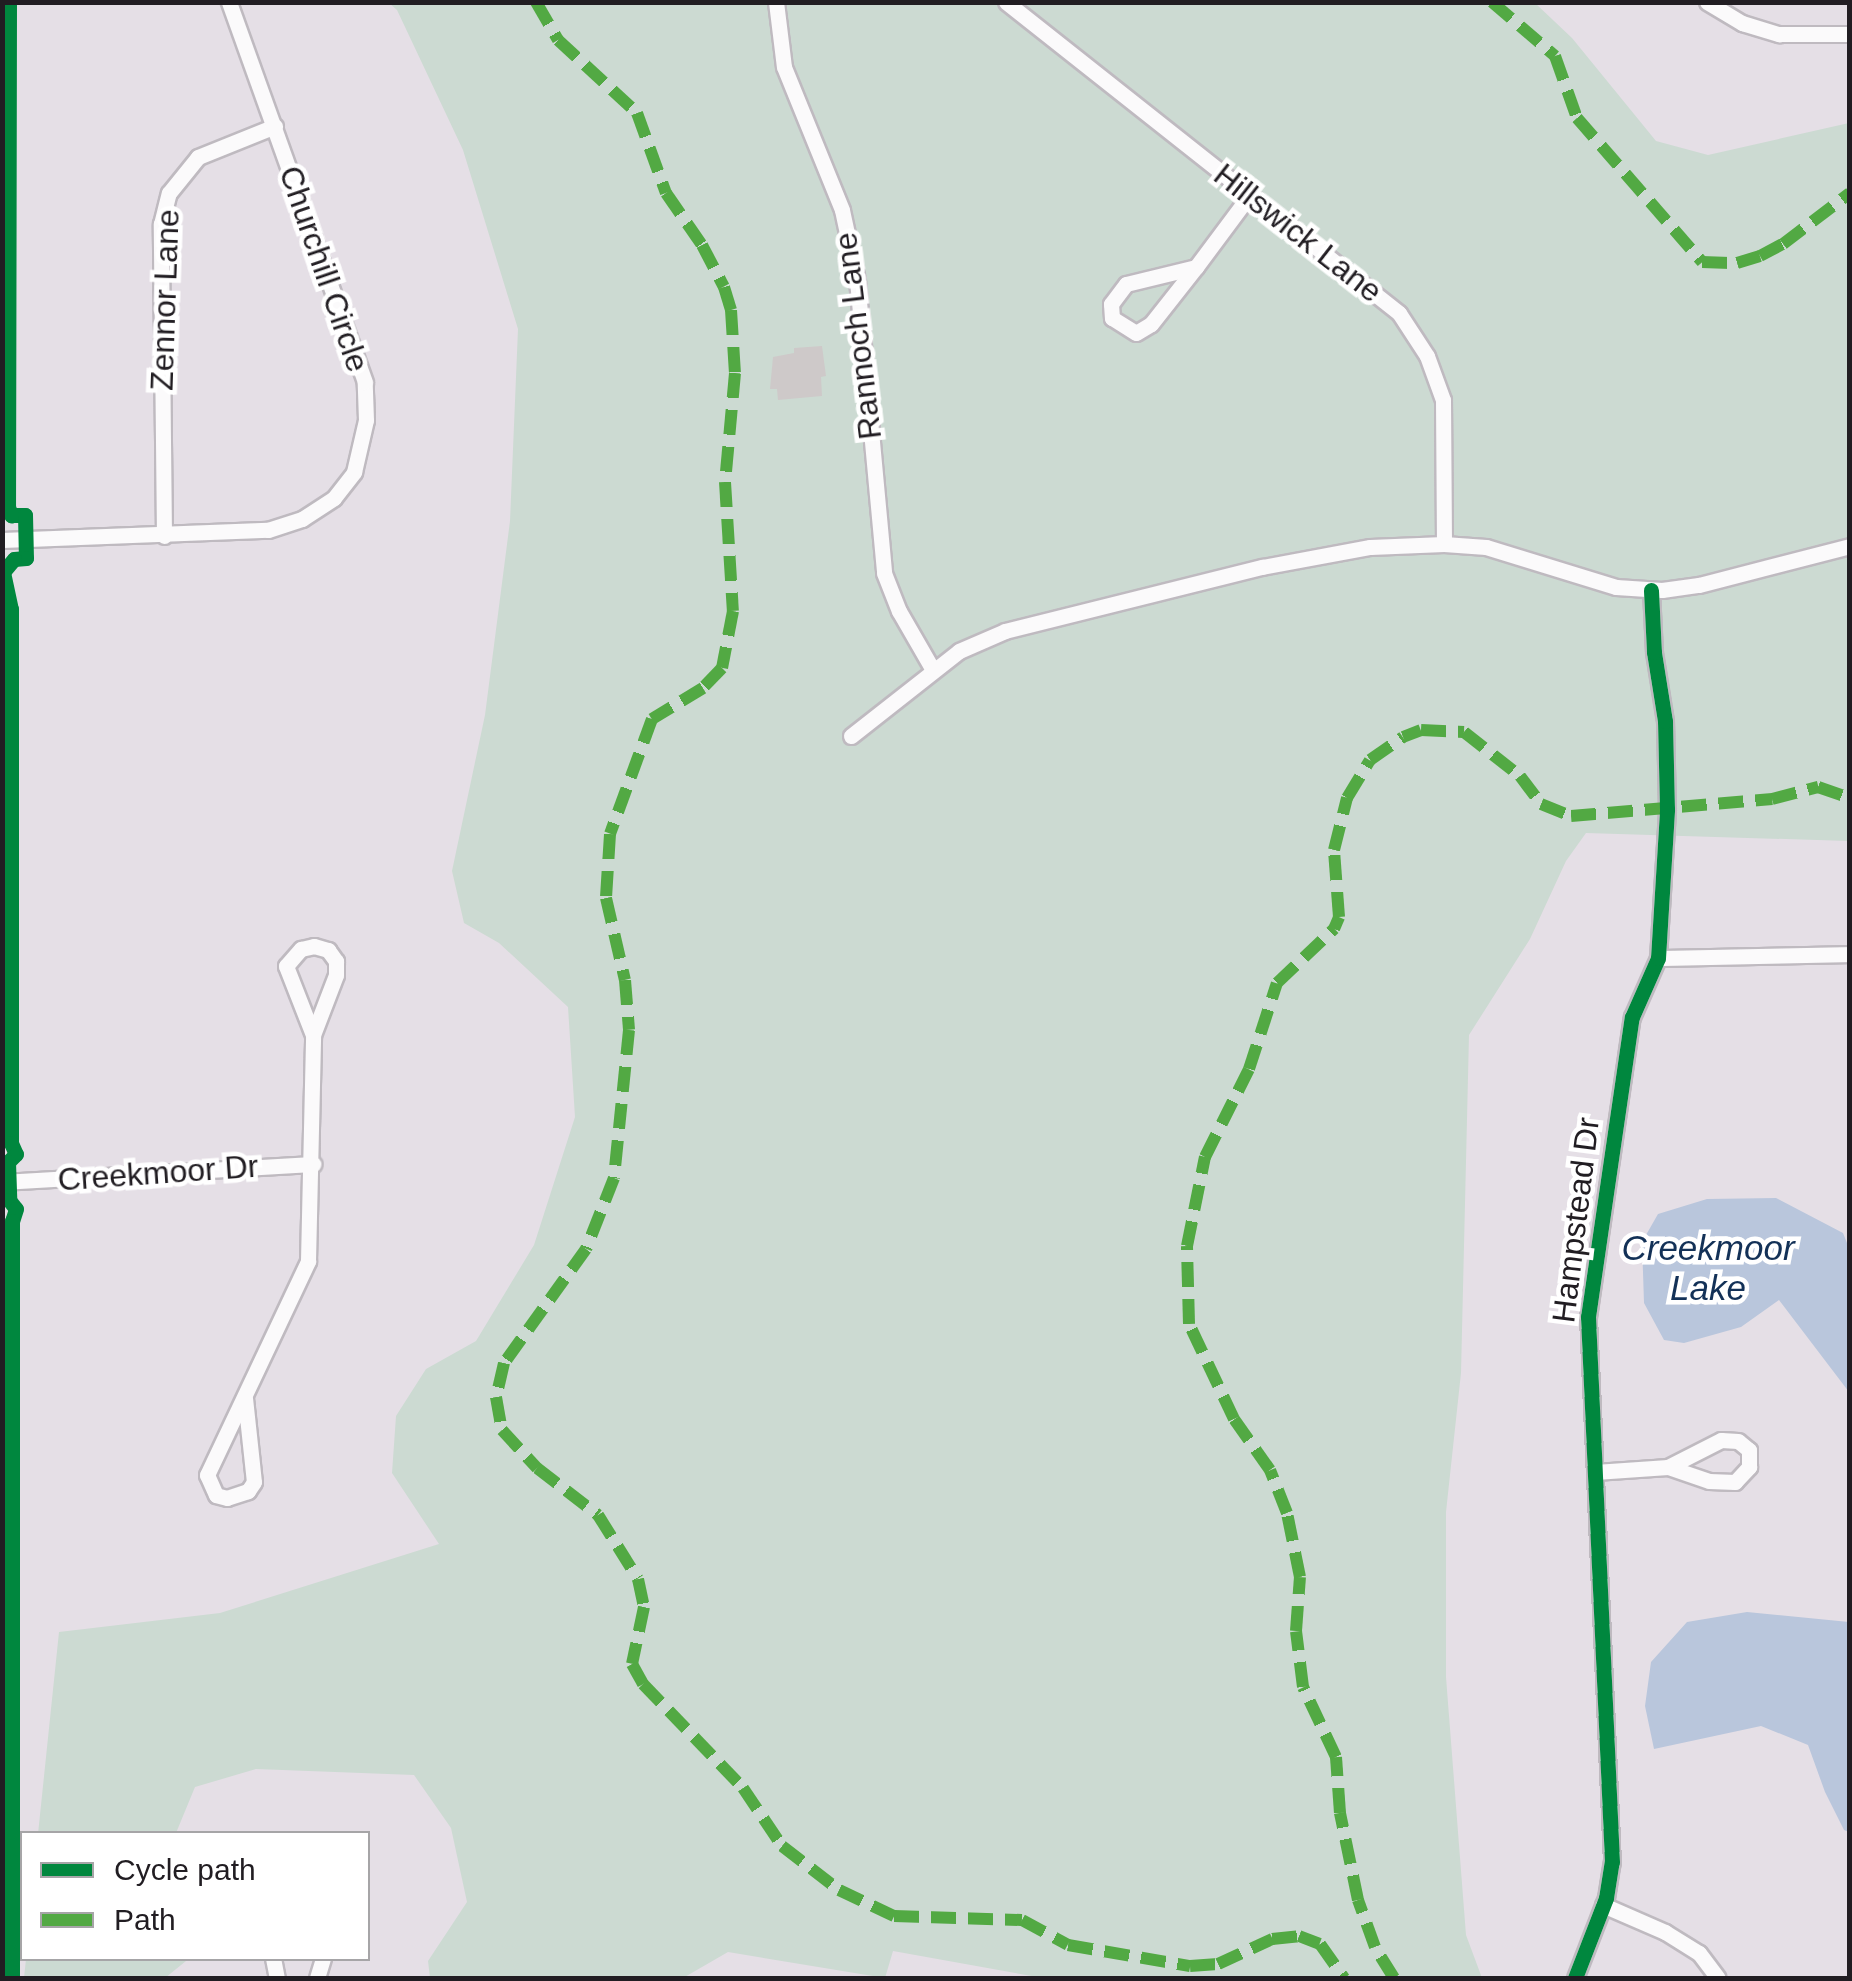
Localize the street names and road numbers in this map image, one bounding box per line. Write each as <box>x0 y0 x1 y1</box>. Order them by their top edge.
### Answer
street label: Hillswick Lane <box>1206 155 1390 311</box>
street label: Churchill Circle <box>271 161 377 377</box>
street label: Zennor Lane <box>143 209 187 391</box>
street label: Rannoch Lane <box>826 230 890 442</box>
street label: Hampstead Dr <box>1544 1115 1608 1325</box>
street label: Creekmoor Dr <box>56 1147 260 1199</box>

